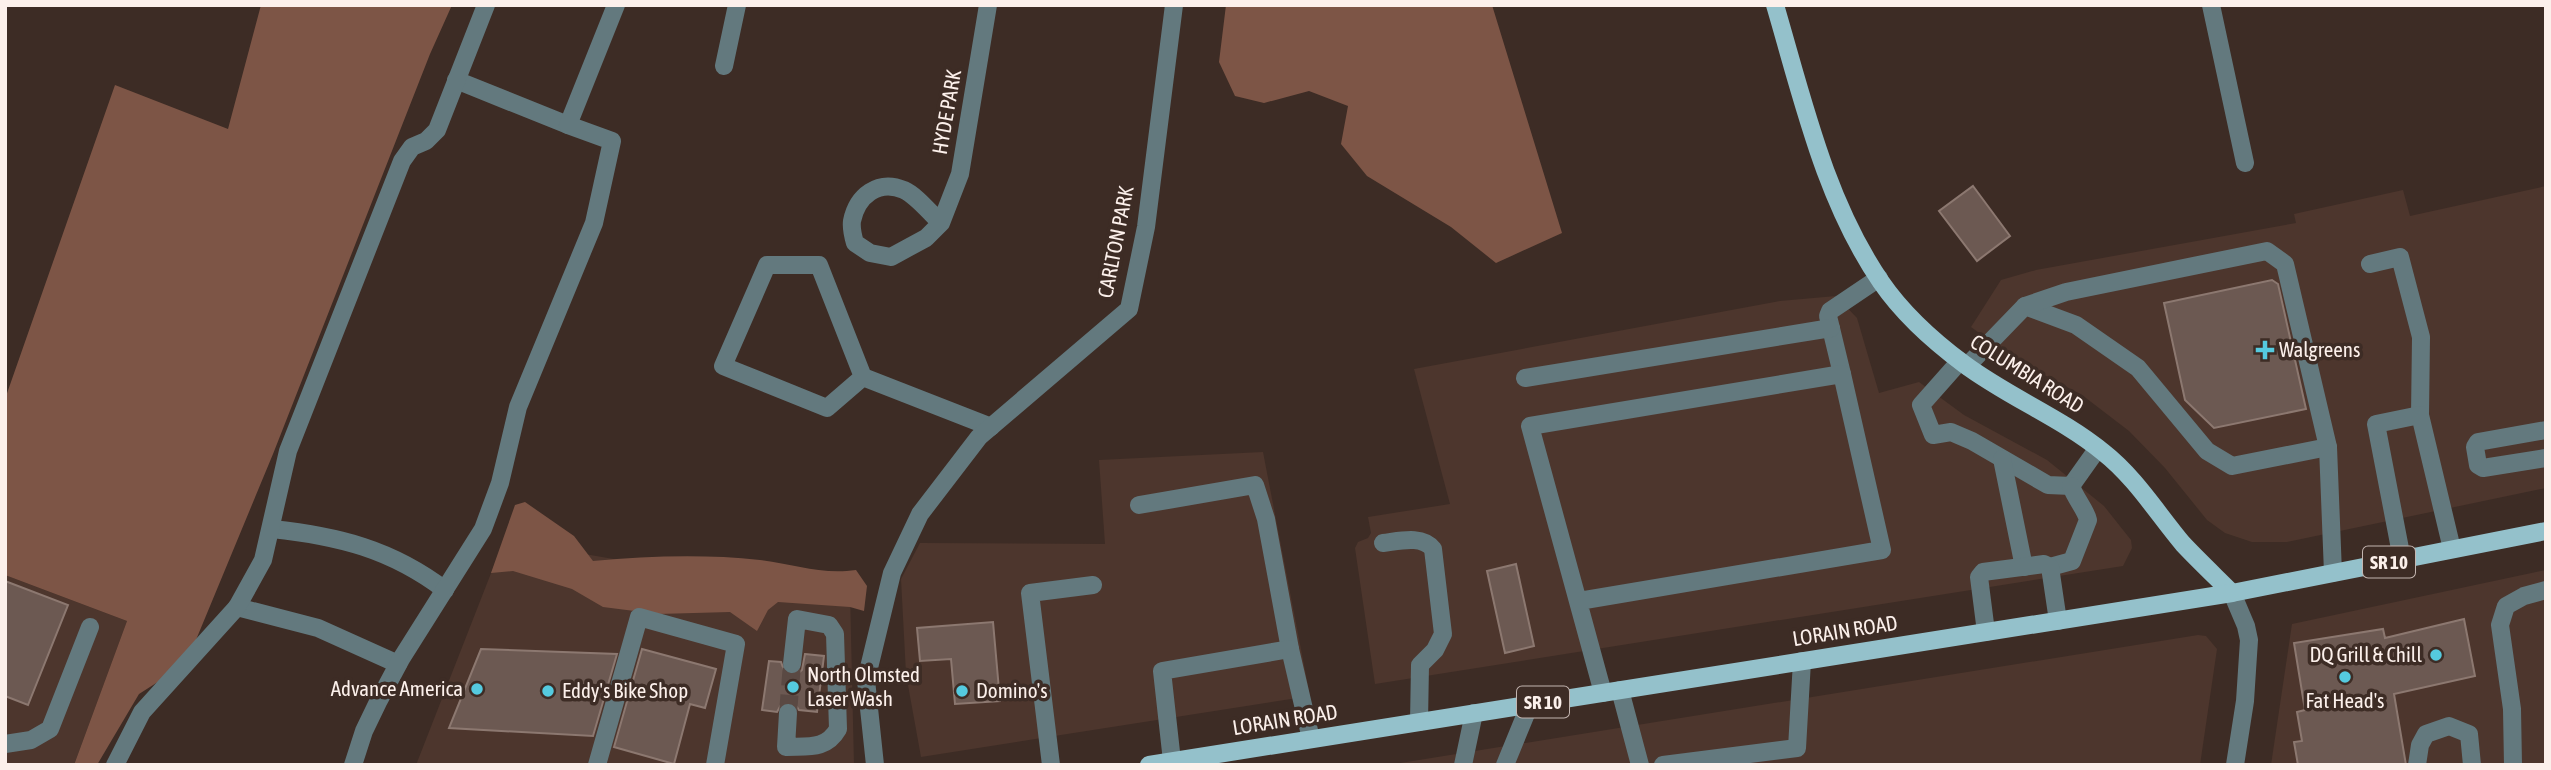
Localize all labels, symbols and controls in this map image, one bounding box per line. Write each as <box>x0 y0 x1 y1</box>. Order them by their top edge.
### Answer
street label: HYDE PARK <box>927 67 965 156</box>
street label: CARLTON PARK <box>1092 183 1138 300</box>
street label: COLUMBIA ROAD <box>1966 329 2089 418</box>
place label: Walgreens <box>2279 337 2360 361</box>
marker: Walgreens <box>2257 342 2273 358</box>
road number: SR 10 <box>2363 547 2415 578</box>
street label: LORAIN ROAD <box>1791 610 1899 650</box>
place label: DQ Grill & Chill <box>2310 642 2422 666</box>
marker: DQ Grill & Chill <box>2428 647 2444 663</box>
place label: North Olmsted Laser Wash <box>807 662 920 710</box>
marker: Fat Head's <box>2337 669 2353 685</box>
place label: Advance America <box>331 676 463 700</box>
place label: Eddy's Bike Shop <box>562 678 688 702</box>
place label: Domino's <box>976 678 1048 702</box>
marker: North Olmsted Laser Wash <box>785 679 801 695</box>
marker: Advance America <box>469 681 485 697</box>
marker: Eddy's Bike Shop <box>540 683 556 699</box>
marker: Domino's <box>954 683 970 699</box>
road number: SR 10 <box>1517 687 1569 718</box>
place label: Fat Head's <box>2305 688 2385 712</box>
street label: LORAIN ROAD <box>1231 699 1339 739</box>

